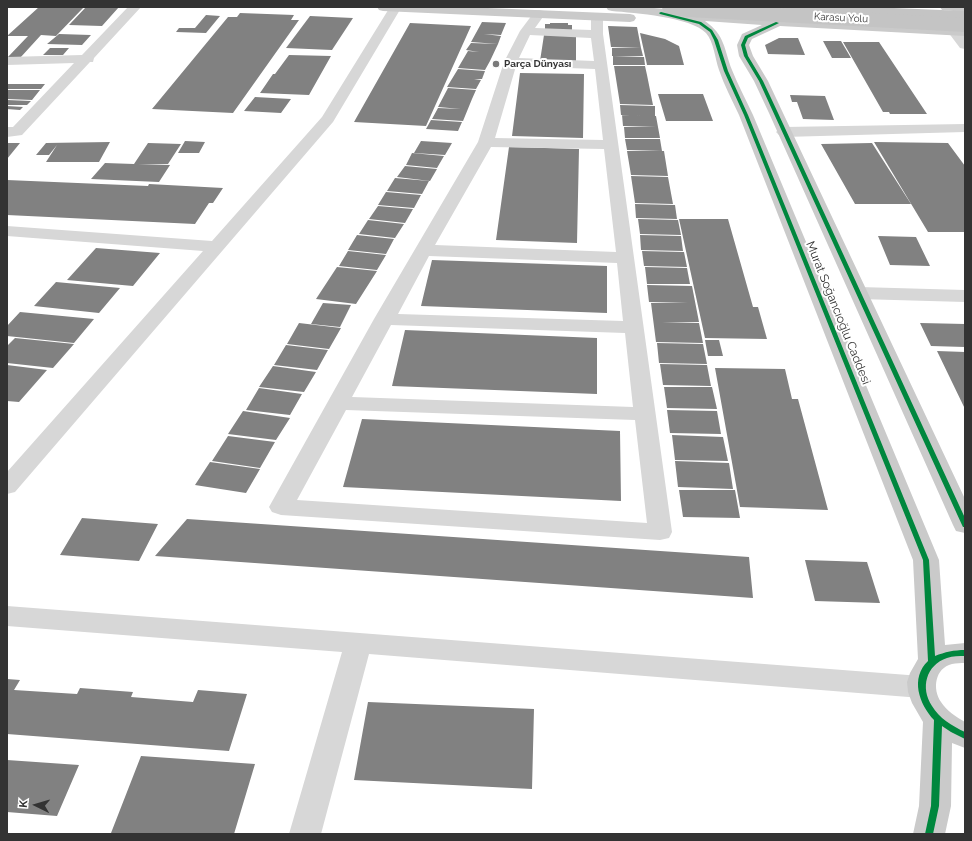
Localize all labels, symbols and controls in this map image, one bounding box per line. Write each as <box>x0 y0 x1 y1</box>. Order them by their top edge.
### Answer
street label: Karasu Yolu <box>814 11 868 25</box>
place label: Parça Dünyası <box>504 58 571 70</box>
marker: Parça Dünyası <box>491 59 501 69</box>
street label: Murat Soğancıoğlu Caddesi <box>803 239 873 387</box>
north arrow <box>16 785 56 825</box>
text: K <box>17 800 30 808</box>

